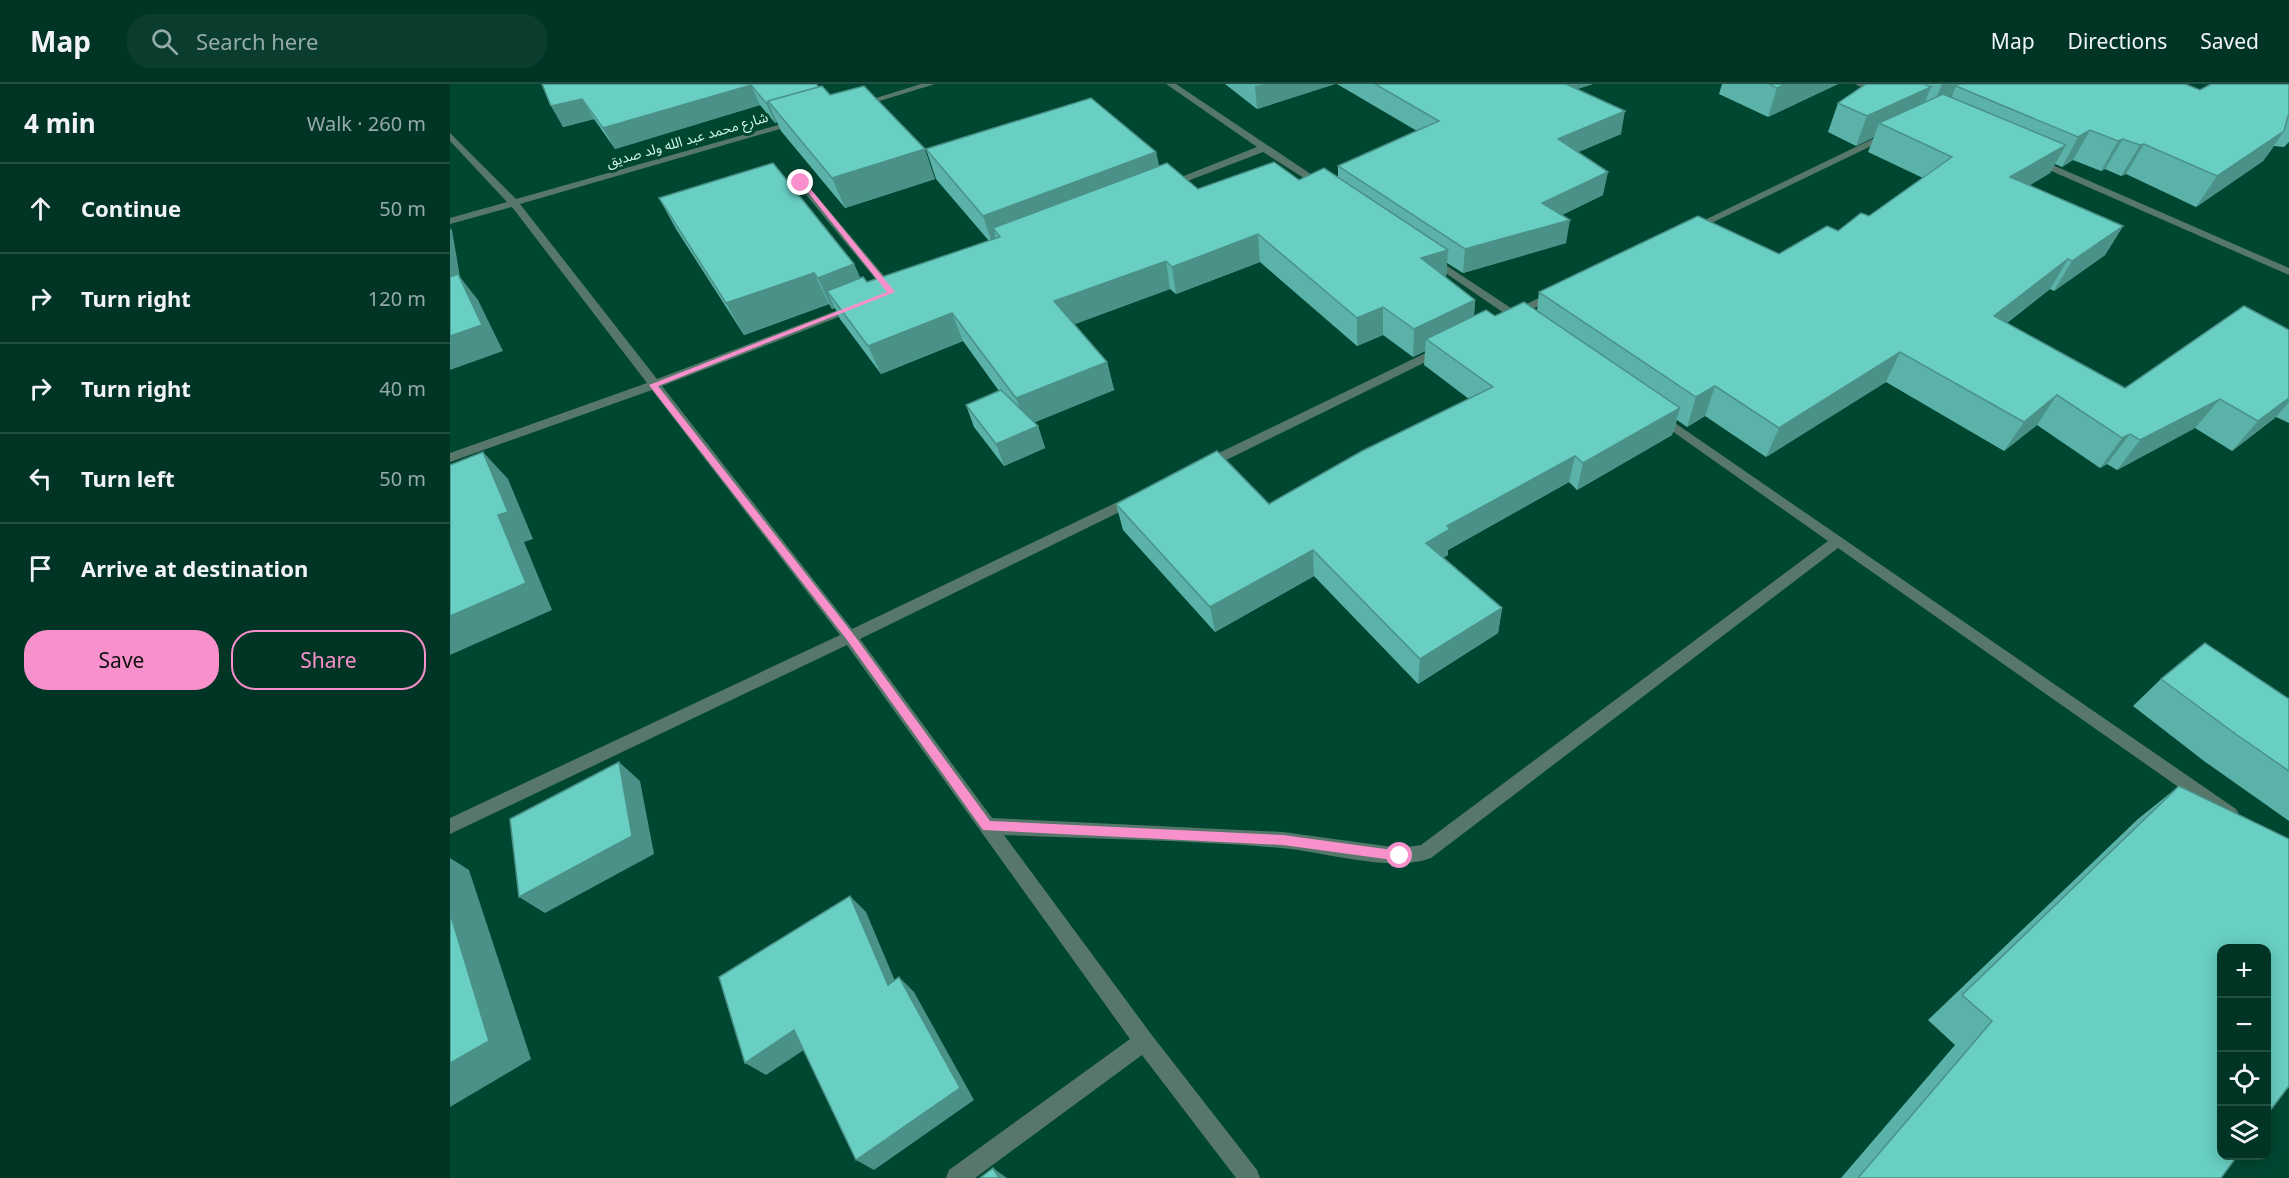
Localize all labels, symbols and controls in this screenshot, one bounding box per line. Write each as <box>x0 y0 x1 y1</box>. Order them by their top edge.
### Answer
search box <box>127 14 547 68</box>
text: Map <box>30 22 91 60</box>
icon: search <box>148 25 181 58</box>
text: Search here <box>196 26 318 56</box>
text: Map <box>1991 27 2035 55</box>
text: Directions <box>2068 27 2167 55</box>
text: Saved <box>2200 27 2259 55</box>
text: 4 min <box>24 105 96 141</box>
street label: شارع محمد عبد الله ولد صديق <box>604 107 771 173</box>
text: Walk · 260 m <box>307 110 426 137</box>
route end <box>787 169 813 195</box>
icon: ahead <box>24 192 57 225</box>
text: Continue <box>81 193 181 223</box>
text: 50 m <box>379 195 426 222</box>
icon: right <box>24 282 57 315</box>
text: Turn right <box>81 283 191 313</box>
text: 120 m <box>368 285 426 312</box>
icon: right <box>24 372 57 405</box>
text: Turn right <box>81 373 191 403</box>
text: 40 m <box>379 375 426 402</box>
icon: left <box>24 462 57 495</box>
text: Turn left <box>81 463 175 493</box>
text: 50 m <box>379 465 426 492</box>
icon: arrive <box>24 552 57 585</box>
text: Arrive at destination <box>81 553 308 583</box>
button: Save <box>24 630 219 690</box>
button: Share <box>231 630 426 690</box>
route start <box>1386 842 1412 868</box>
map controls <box>2217 944 2271 1160</box>
button: + <box>2217 944 2271 998</box>
button: − <box>2217 998 2271 1052</box>
button: locate <box>2217 1052 2271 1106</box>
button: layers <box>2217 1106 2271 1160</box>

